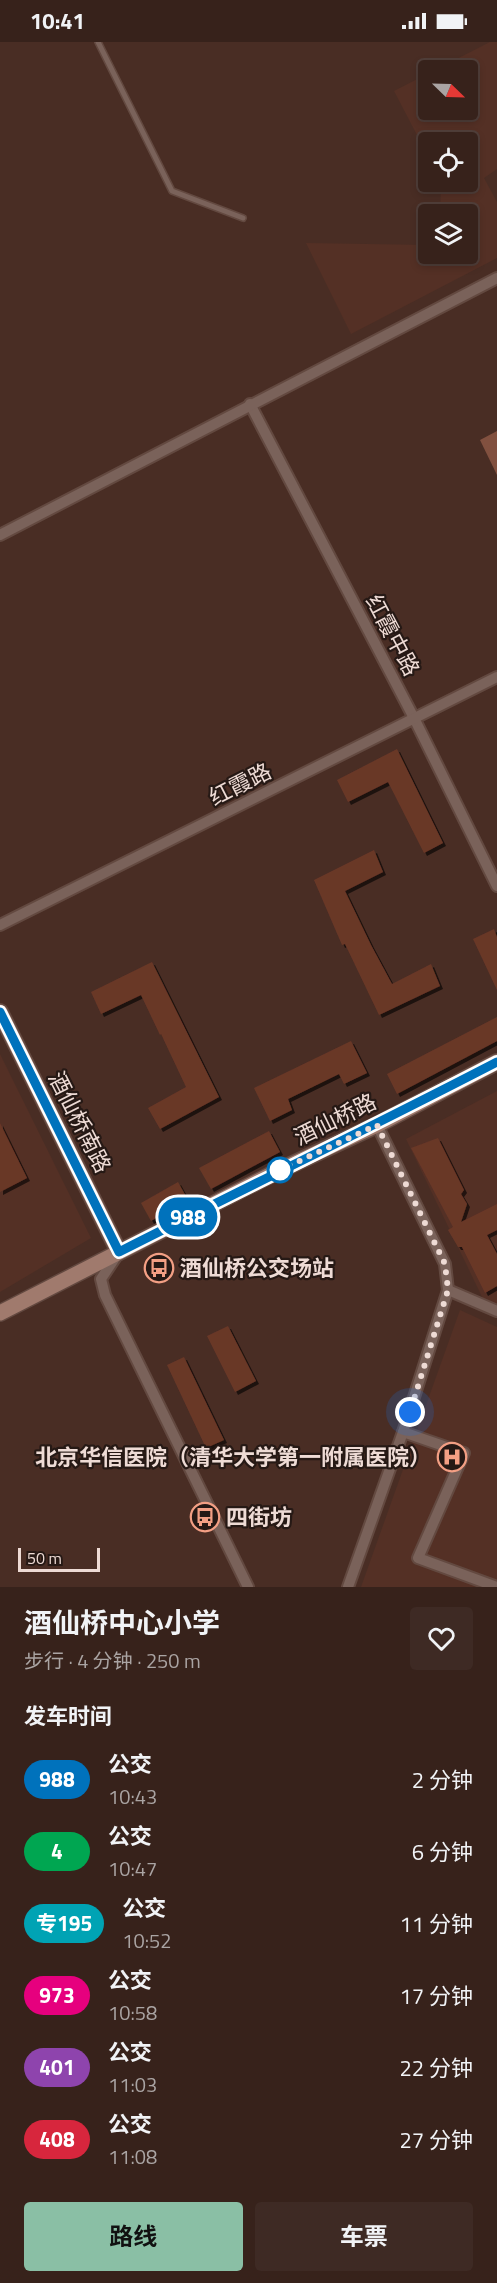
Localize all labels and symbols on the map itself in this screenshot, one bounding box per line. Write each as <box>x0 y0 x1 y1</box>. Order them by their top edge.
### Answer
north arrow <box>418 60 478 120</box>
street label: 红霞中路 <box>357 588 429 682</box>
street label: 红霞路 <box>203 754 277 814</box>
street label: 酒仙桥南路 <box>40 1065 120 1179</box>
street label: 酒仙桥路 <box>288 1084 382 1154</box>
unlabelled marker <box>267 1157 293 1183</box>
line badge: 988 <box>154 1198 222 1236</box>
place label: 酒仙桥公交场站 <box>180 1251 334 1285</box>
bus stop icon: 酒仙桥公交场站 <box>143 1252 175 1284</box>
your location <box>395 1397 425 1427</box>
place label: 北京华信医院（清华大学第一附属医院） <box>35 1440 431 1474</box>
hospital icon: 北京华信医院（清华大学第一附属医院） <box>436 1441 468 1473</box>
place label: 四街坊 <box>226 1500 292 1534</box>
bus stop icon: 四街坊 <box>189 1501 221 1533</box>
scale bar <box>18 1545 100 1572</box>

